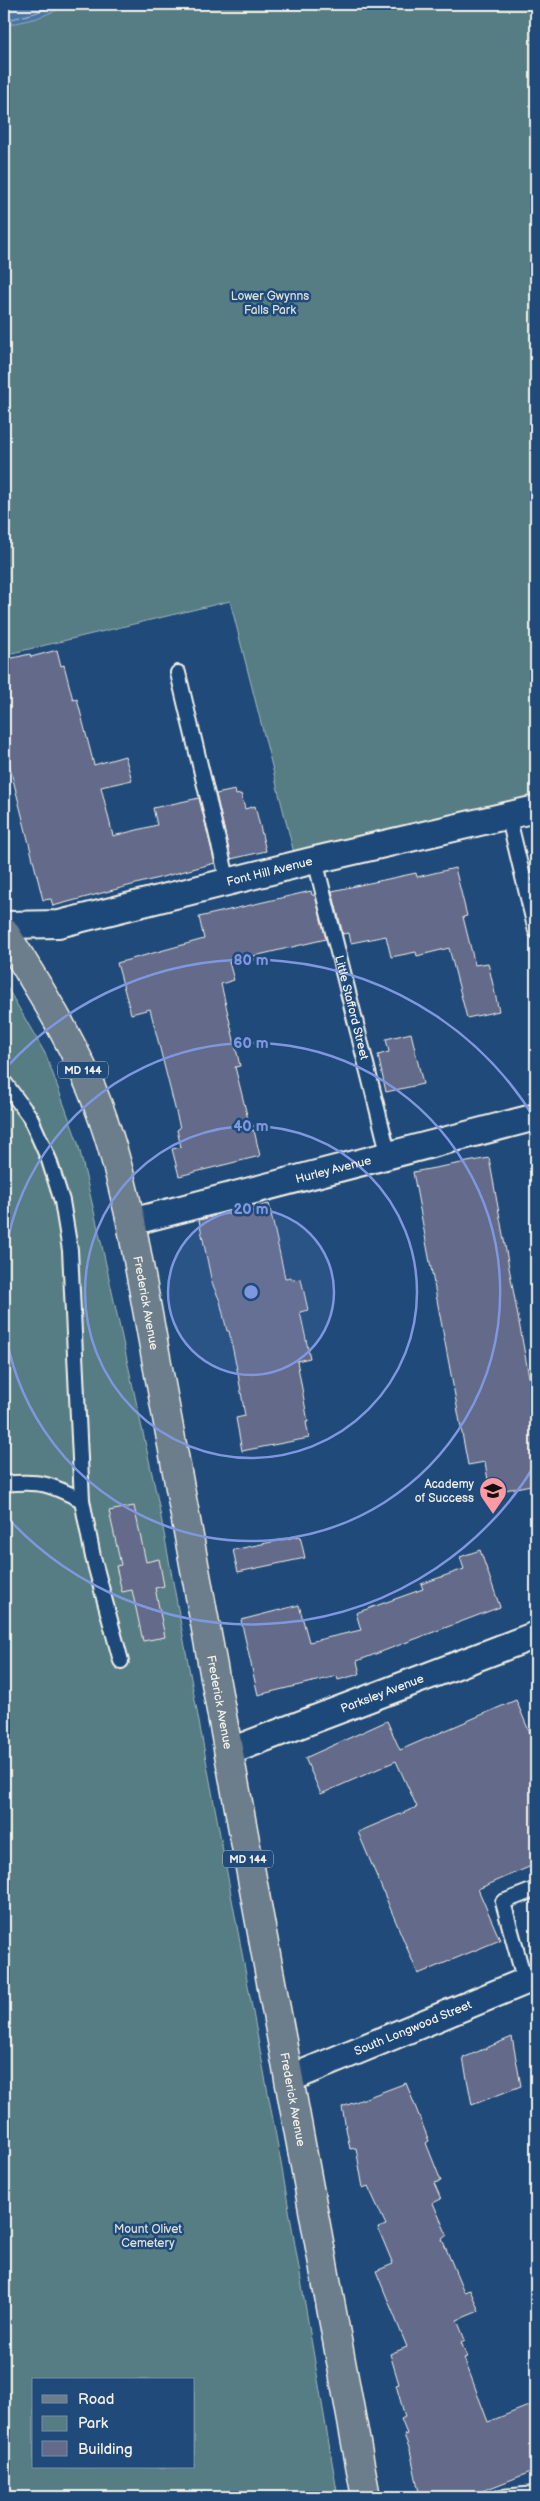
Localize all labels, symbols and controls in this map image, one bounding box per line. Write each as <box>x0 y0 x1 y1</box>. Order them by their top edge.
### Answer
park label: Lower Gwynns Falls Park <box>231 289 309 318</box>
street label: Font Hill Avenue <box>225 853 314 889</box>
text: 80 m <box>233 951 269 970</box>
street label: Little Stafford Street <box>332 954 372 1062</box>
text: 60 m <box>233 1034 269 1053</box>
road number: MD 144 <box>58 1062 108 1078</box>
text: 40 m <box>233 1117 269 1136</box>
street label: Hurley Avenue <box>294 1153 373 1187</box>
text: 20 m <box>234 1200 269 1219</box>
street label: Frederick Avenue <box>130 1255 162 1351</box>
centre of rings <box>242 1283 260 1301</box>
school or university icon: Academy of Success <box>478 1476 508 1515</box>
place label: Academy of Success <box>415 1477 475 1506</box>
street label: Frederick Avenue <box>203 1654 236 1750</box>
street label: Parksley Avenue <box>339 1671 426 1716</box>
road number: MD 144 <box>223 1850 273 1868</box>
street label: South Longwood Street <box>352 1997 474 2059</box>
street label: Frederick Avenue <box>277 2051 309 2148</box>
park label: Mount Olivet Cemetery <box>114 2222 182 2251</box>
legend <box>32 2378 195 2468</box>
text: Road <box>78 2390 114 2409</box>
text: Park <box>78 2414 109 2433</box>
text: Building <box>78 2440 133 2459</box>

